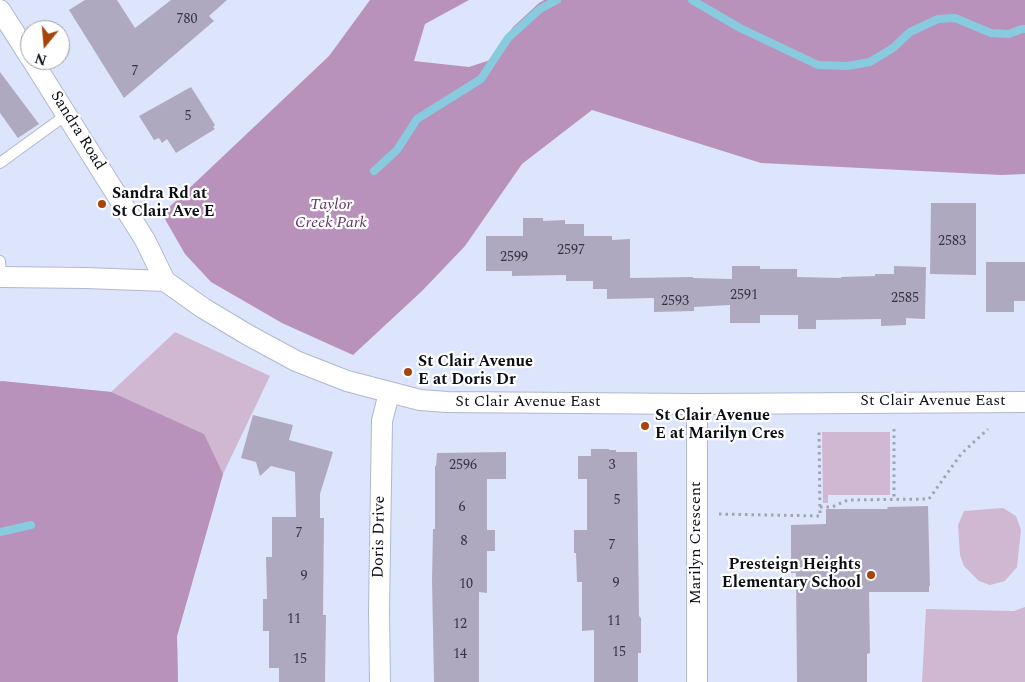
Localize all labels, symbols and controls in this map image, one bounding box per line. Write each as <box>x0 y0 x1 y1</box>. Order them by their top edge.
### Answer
house number: 780 <box>177 12 197 28</box>
north arrow <box>20 20 70 70</box>
text: N <box>32 47 49 71</box>
house number: 7 <box>132 64 138 80</box>
street label: Sandra Road <box>45 88 109 174</box>
house number: 5 <box>185 109 191 125</box>
place label: Sandra Rd at St Clair Ave E <box>112 185 215 223</box>
park label: Taylor Creek Park <box>295 196 367 234</box>
marker: Sandra Rd at St Clair Ave E <box>96 198 108 210</box>
house number: 2583 <box>938 234 966 250</box>
house number: 2597 <box>557 243 585 259</box>
house number: 2599 <box>500 250 528 266</box>
house number: 2591 <box>730 288 758 304</box>
house number: 2585 <box>891 291 919 307</box>
house number: 2593 <box>661 294 689 310</box>
place label: St Clair Avenue E at Doris Dr <box>418 353 533 391</box>
marker: St Clair Avenue E at Doris Dr <box>402 366 414 378</box>
street label: St Clair Avenue East <box>860 392 1006 412</box>
street label: St Clair Avenue East <box>455 393 601 413</box>
place label: St Clair Avenue E at Marilyn Cres <box>655 407 785 445</box>
marker: St Clair Avenue E at Marilyn Cres <box>639 420 651 432</box>
house number: 2596 <box>449 458 477 474</box>
house number: 3 <box>609 458 615 474</box>
street label: Marilyn Crescent <box>687 481 707 605</box>
house number: 5 <box>614 493 620 509</box>
street label: Doris Drive <box>370 496 390 578</box>
house number: 6 <box>459 500 465 516</box>
house number: 7 <box>296 526 302 542</box>
house number: 8 <box>461 534 467 550</box>
house number: 7 <box>609 538 615 554</box>
place label: Presteign Heights Elementary School <box>722 556 861 594</box>
house number: 9 <box>301 569 307 585</box>
marker: Presteign Heights Elementary School <box>865 569 877 581</box>
house number: 9 <box>613 576 619 592</box>
house number: 10 <box>459 577 473 593</box>
house number: 11 <box>287 612 301 628</box>
house number: 11 <box>607 614 621 630</box>
house number: 12 <box>453 617 467 633</box>
house number: 15 <box>612 645 626 661</box>
house number: 14 <box>453 647 467 663</box>
house number: 15 <box>293 652 307 668</box>

